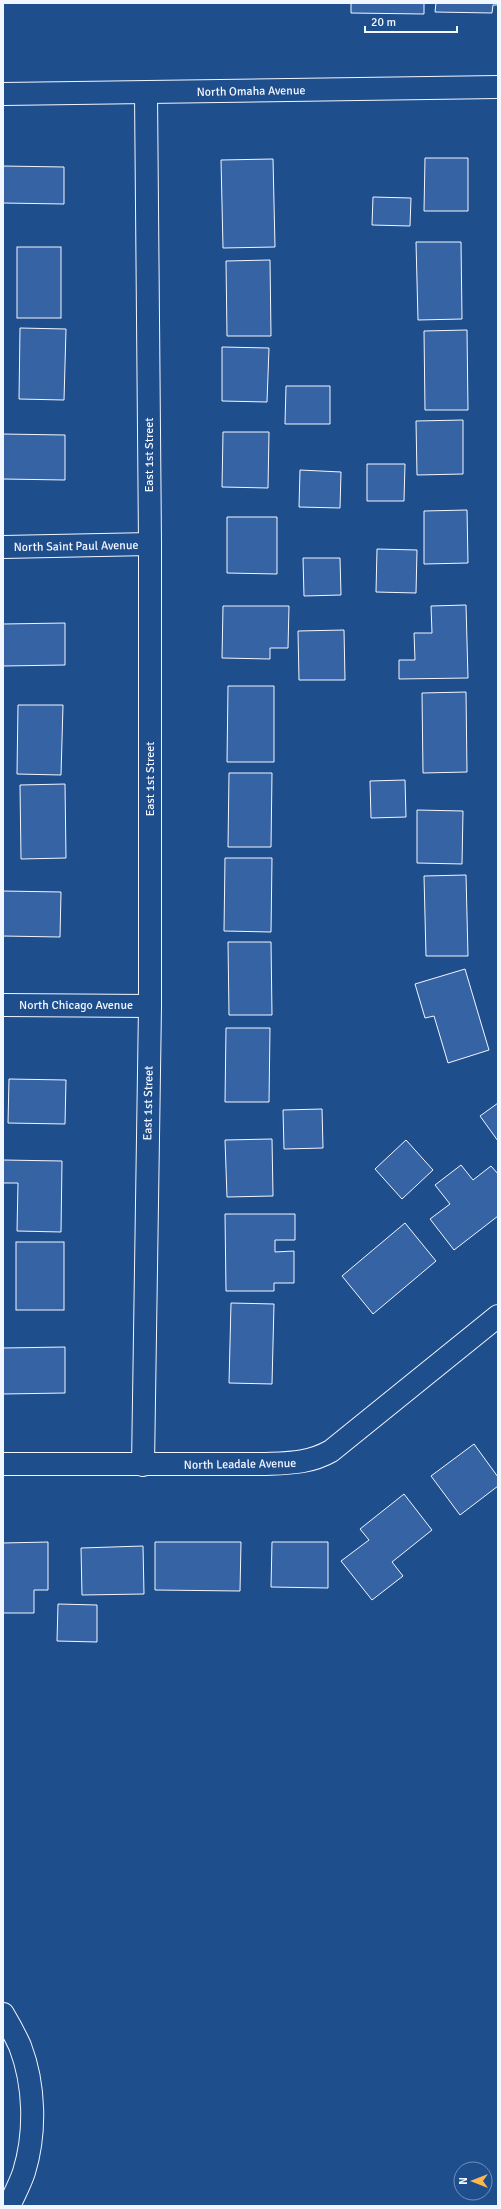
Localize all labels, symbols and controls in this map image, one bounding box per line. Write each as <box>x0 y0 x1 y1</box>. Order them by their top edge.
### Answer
scale bar <box>365 8 457 34</box>
text: 20 m <box>371 15 396 30</box>
street label: North Omaha Avenue <box>196 83 306 100</box>
street label: East 1st Street <box>142 418 157 492</box>
street label: North Saint Paul Avenue <box>14 538 139 555</box>
street label: East 1st Street <box>143 742 158 816</box>
street label: North Chicago Avenue <box>19 998 133 1013</box>
street label: East 1st Street <box>140 1066 157 1140</box>
street label: North Leadale Avenue <box>184 1456 296 1473</box>
north arrow <box>453 2161 493 2201</box>
text: N <box>457 2177 470 2185</box>

